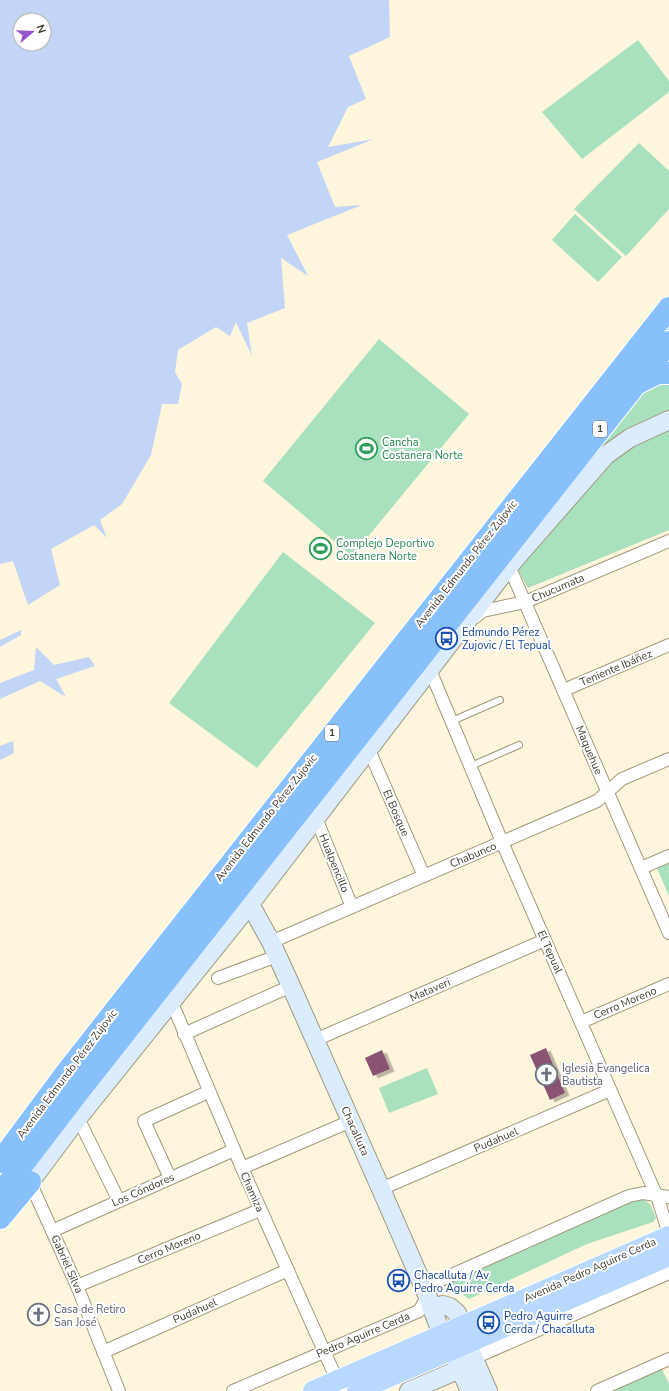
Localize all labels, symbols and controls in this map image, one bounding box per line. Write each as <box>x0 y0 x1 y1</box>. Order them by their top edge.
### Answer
north arrow <box>12 12 52 52</box>
text: N <box>33 23 49 35</box>
road number: 1 <box>593 421 607 437</box>
sports icon: Cancha Costanera Norte <box>353 435 379 461</box>
place label: Cancha Costanera Norte <box>382 435 463 463</box>
street label: Avenida Edmundo Pérez Zujovic <box>412 497 520 631</box>
sports icon: Complejo Deportivo Costanera Norte <box>307 536 333 562</box>
place label: Complejo Deportivo Costanera Norte <box>336 536 434 564</box>
street label: Chucumata <box>529 570 587 606</box>
bus stop icon: Edmundo Pérez Zujovic / El Tepual <box>433 625 459 651</box>
place label: Edmundo Pérez Zujovic / El Tepual <box>462 625 552 653</box>
street label: Teniente Ibáñez <box>578 646 654 690</box>
street label: Maquehue <box>572 723 606 777</box>
road number: 1 <box>325 725 339 741</box>
street label: Avenida Edmundo Pérez Zujovic <box>212 751 320 885</box>
street label: El Bosque <box>379 787 413 839</box>
street label: Hualpencillo <box>315 831 353 895</box>
street label: Chabunco <box>447 838 499 872</box>
street label: El Tepual <box>534 928 566 977</box>
street label: Mataveri <box>407 974 453 1006</box>
street label: Cerro Moreno <box>591 983 659 1023</box>
street label: Avenida Edmundo Pérez Zujovic <box>14 1007 120 1141</box>
church icon: Iglesia Evangelica Bautista <box>534 1061 560 1087</box>
place label: Iglesia Evangelica Bautista <box>562 1061 650 1089</box>
street label: Chacalluta <box>337 1104 373 1158</box>
street label: Pudahuel <box>472 1124 521 1156</box>
street label: Los Cóndores <box>109 1170 177 1210</box>
street label: Chamiza <box>237 1170 268 1215</box>
street label: Cerro Moreno <box>135 1228 203 1268</box>
street label: Gabriel Silva <box>47 1232 87 1296</box>
street label: Avenida Pedro Aguirre Cerda <box>521 1234 659 1306</box>
bus stop icon: Chacalluta / Av Pedro Aguirre Cerda <box>386 1268 412 1294</box>
place label: Chacalluta / Av Pedro Aguirre Cerda <box>414 1268 515 1296</box>
street label: Pudahuel <box>171 1294 220 1327</box>
church icon: Casa de Retiro San José <box>26 1302 52 1328</box>
place label: Casa de Retiro San José <box>54 1302 126 1330</box>
street label: Pedro Aguirre Cerda <box>314 1308 412 1362</box>
bus stop icon: Pedro Aguirre Cerda / Chacalluta <box>476 1309 502 1335</box>
place label: Pedro Aguirre Cerda / Chacalluta <box>504 1309 595 1337</box>

